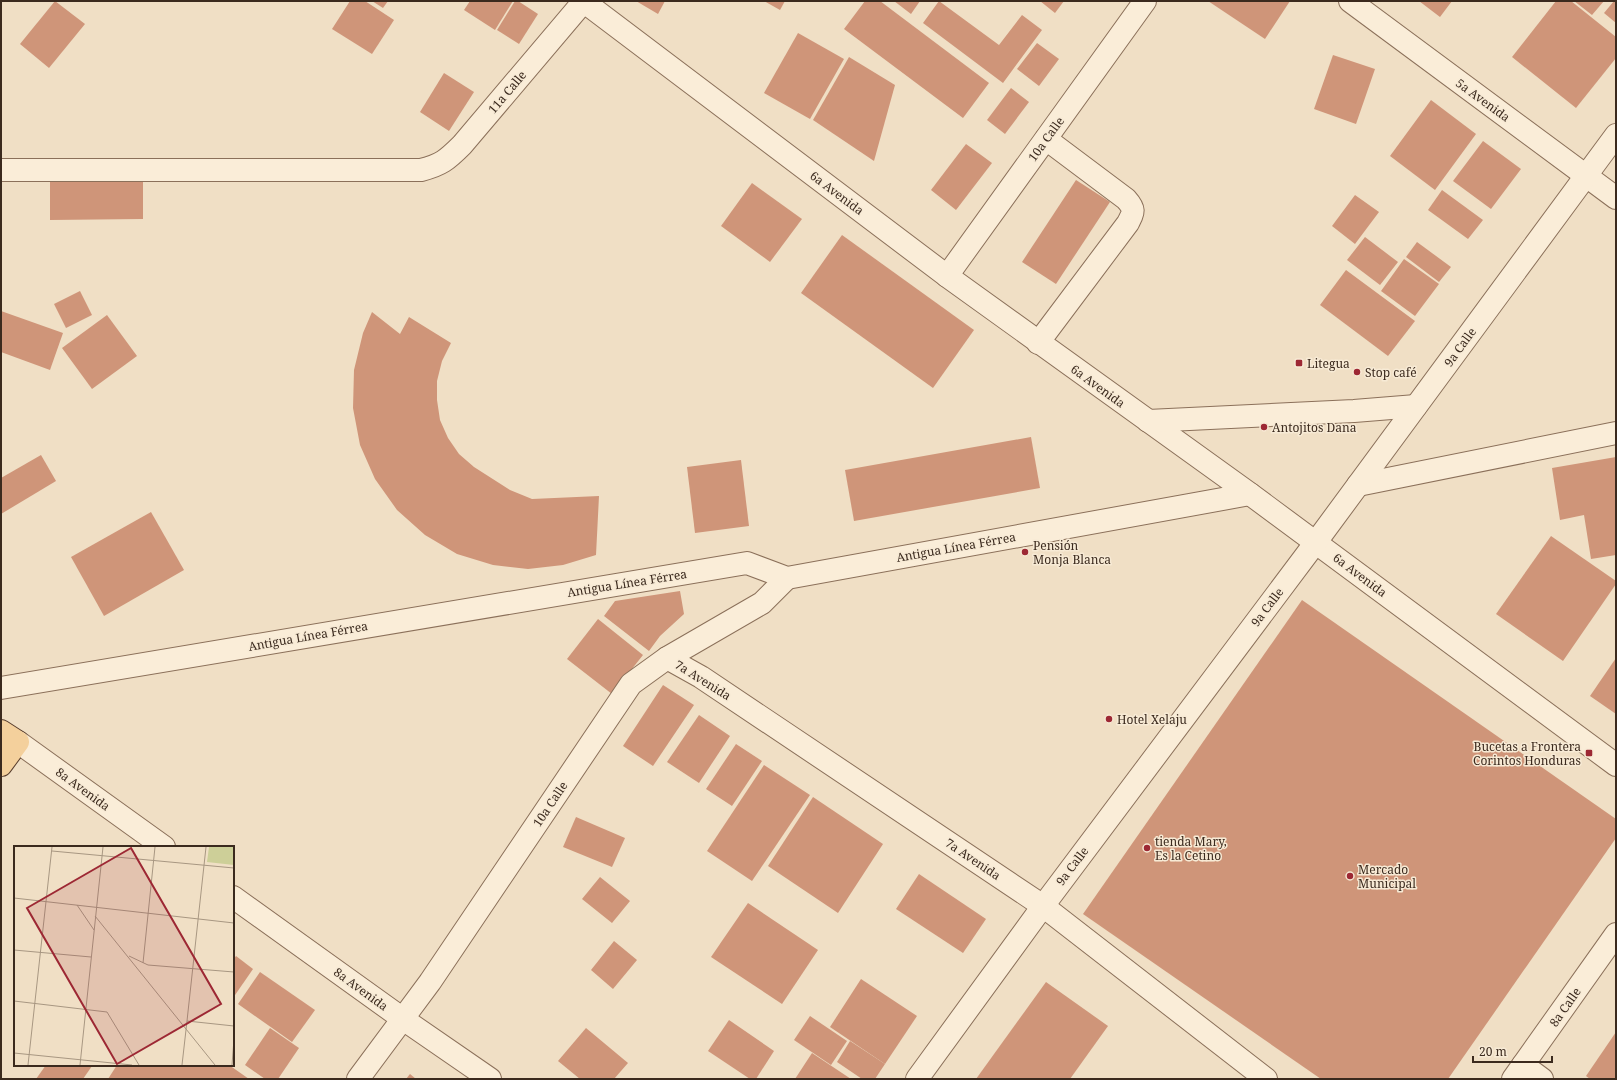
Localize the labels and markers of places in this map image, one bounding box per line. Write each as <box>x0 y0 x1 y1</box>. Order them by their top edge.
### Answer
place label: Litegua <box>1307 355 1350 372</box>
marker: Litegua <box>1294 358 1304 368</box>
place label: Stop café <box>1365 364 1417 381</box>
marker: Stop café <box>1352 367 1362 377</box>
place label: Antojitos Dana <box>1272 419 1357 436</box>
marker: Antojitos Dana <box>1259 422 1269 432</box>
place label: Pensión Monja Blanca <box>1033 537 1111 568</box>
marker: Pensión Monja Blanca <box>1020 547 1030 557</box>
place label: Hotel Xelaju <box>1117 711 1187 728</box>
marker: Hotel Xelaju <box>1104 714 1114 724</box>
place label: Bucetas a Frontera Corintos Honduras <box>1473 738 1581 769</box>
marker: Bucetas a Frontera Corintos Honduras <box>1584 748 1594 758</box>
place label: tienda Mary, Es la Cetino <box>1155 833 1227 864</box>
marker: tienda Mary, Es la Cetino <box>1142 843 1152 853</box>
place label: Mercado Municipal <box>1358 861 1416 892</box>
marker: Mercado Municipal <box>1345 871 1355 881</box>

